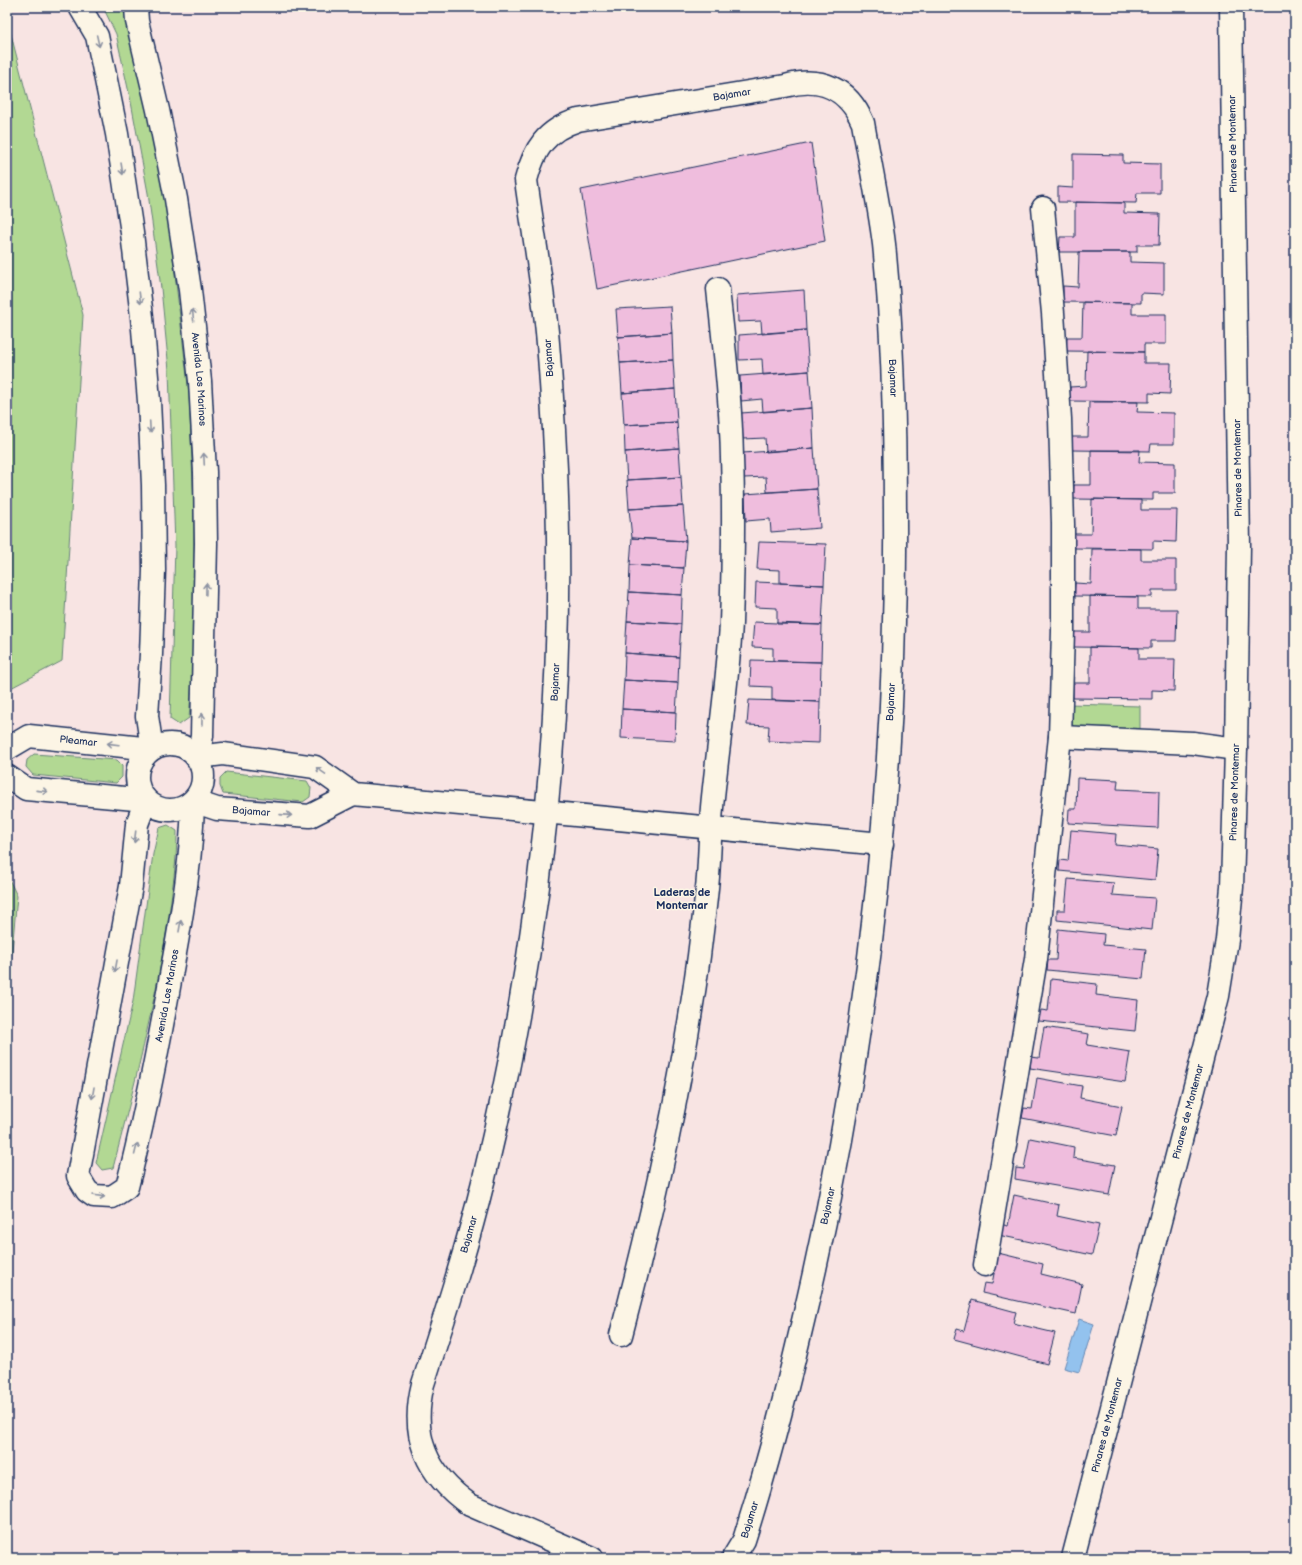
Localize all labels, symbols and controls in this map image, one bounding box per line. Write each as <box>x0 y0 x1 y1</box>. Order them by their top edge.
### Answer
one-way arrow <box>95 35 102 48</box>
street label: Bajamar <box>712 86 752 104</box>
street label: Pinares de Montemar <box>1226 95 1240 193</box>
one-way arrow <box>119 162 127 175</box>
one-way arrow <box>136 291 144 304</box>
one-way arrow <box>189 309 196 322</box>
street label: Avenida Los Marinos <box>189 332 208 426</box>
street label: Bajamar <box>542 338 556 377</box>
street label: Bajamar <box>886 359 899 398</box>
street label: Pinares de Montemar <box>1231 419 1245 517</box>
one-way arrow <box>146 420 154 433</box>
one-way arrow <box>201 453 208 466</box>
one-way arrow <box>202 583 209 596</box>
street label: Bajamar <box>549 663 562 702</box>
street label: Bajamar <box>884 682 898 721</box>
one-way arrow <box>198 713 206 726</box>
street label: Pleamar <box>59 733 98 749</box>
one-way arrow <box>107 740 120 748</box>
street label: Pinares de Montemar <box>1227 743 1242 841</box>
one-way arrow <box>316 767 327 775</box>
one-way arrow <box>35 787 48 794</box>
street label: Bajamar <box>232 804 271 819</box>
one-way arrow <box>279 811 292 818</box>
one-way arrow <box>132 830 139 843</box>
district label: Laderas de Montemar <box>654 886 710 912</box>
one-way arrow <box>176 920 184 933</box>
street label: Avenida Los Marinos <box>153 948 182 1043</box>
one-way arrow <box>112 959 120 972</box>
street label: Pinares de Montemar <box>1170 1063 1206 1160</box>
one-way arrow <box>88 1087 96 1100</box>
one-way arrow <box>133 1143 140 1156</box>
street label: Bajamar <box>818 1186 838 1226</box>
one-way arrow <box>92 1192 105 1200</box>
street label: Bajamar <box>458 1214 480 1255</box>
street label: Pinares de Montemar <box>1089 1376 1125 1474</box>
street label: Bajamar <box>739 1500 761 1540</box>

